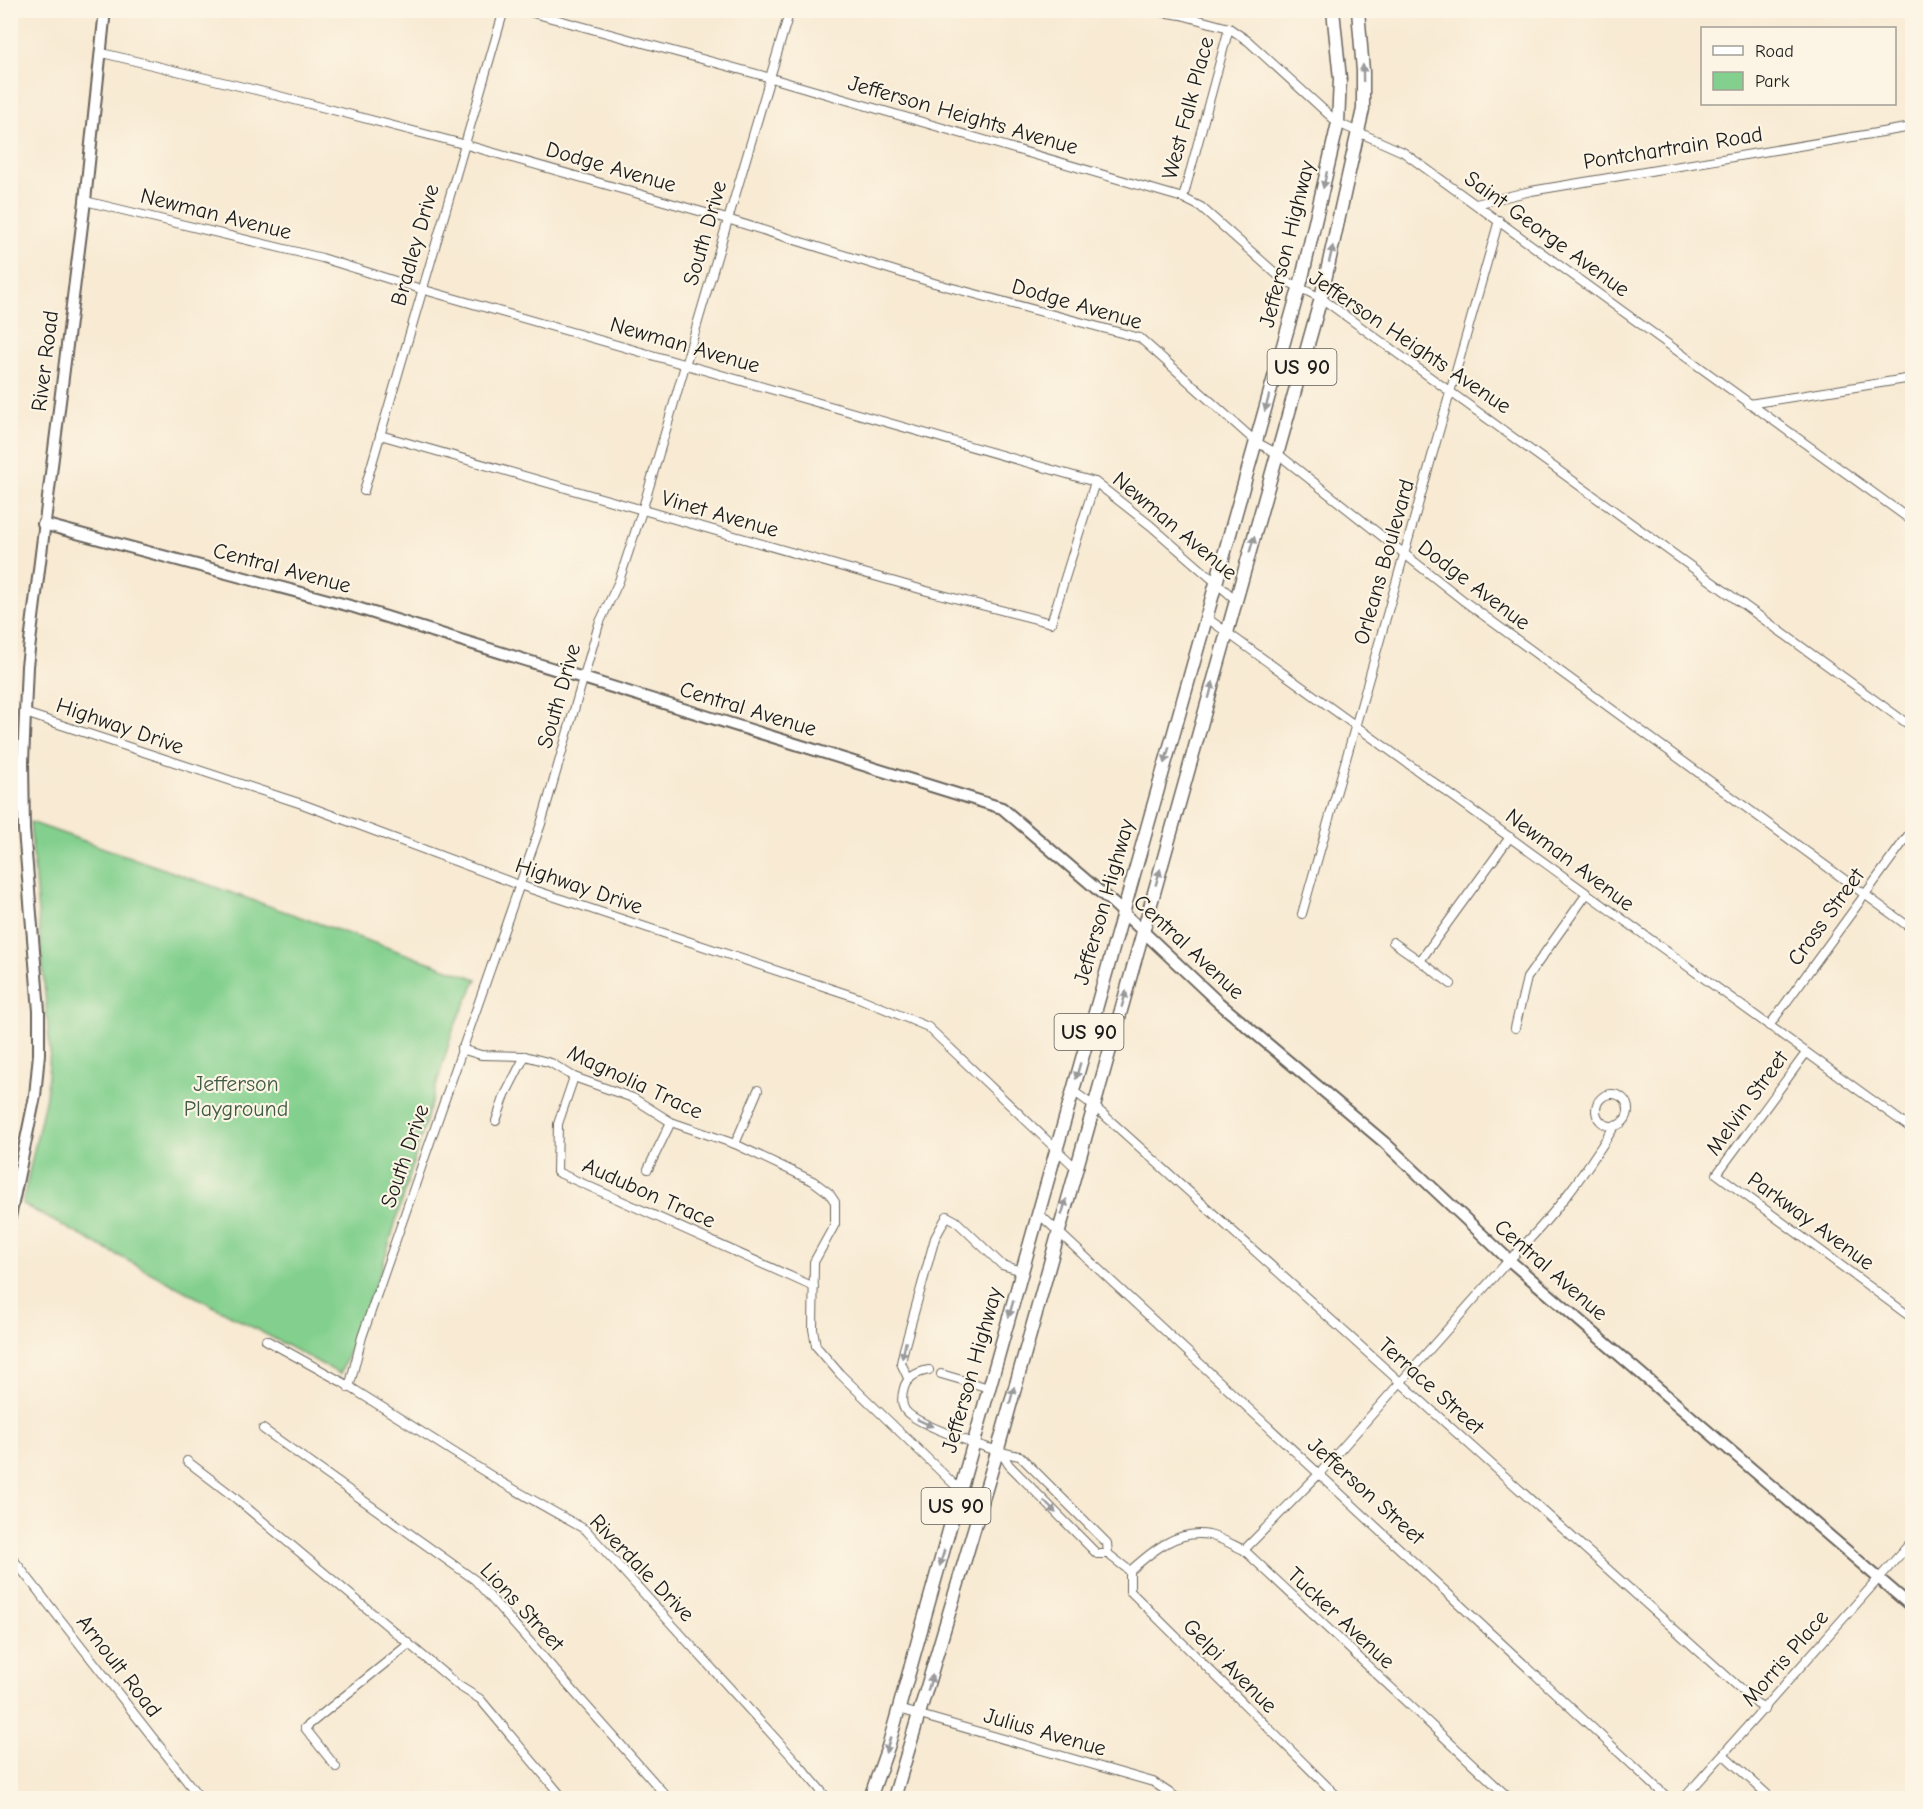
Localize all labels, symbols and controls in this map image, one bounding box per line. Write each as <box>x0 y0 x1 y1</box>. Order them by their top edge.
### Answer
legend <box>1701 27 1896 105</box>
street label: West Falk Place <box>1156 34 1220 182</box>
text: Road <box>1755 41 1794 62</box>
one-way arrow <box>1358 64 1368 83</box>
street label: Jefferson Heights Avenue <box>845 70 1081 160</box>
text: Park <box>1755 71 1790 92</box>
street label: Pontchartrain Road <box>1581 121 1765 175</box>
street label: Dodge Avenue <box>543 136 679 198</box>
street label: Jefferson Highway <box>1254 158 1320 330</box>
street label: Saint George Avenue <box>1459 165 1635 303</box>
one-way arrow <box>1320 170 1330 189</box>
street label: South Drive <box>678 178 732 288</box>
street label: Bradley Drive <box>385 181 445 309</box>
street label: Newman Avenue <box>138 183 294 245</box>
one-way arrow <box>1326 245 1336 263</box>
street label: Jefferson Heights Avenue <box>1304 265 1516 419</box>
street label: Dodge Avenue <box>1009 273 1145 335</box>
street label: River Road <box>26 309 64 413</box>
street label: Newman Avenue <box>607 311 763 379</box>
road number: US 90 <box>1268 349 1336 385</box>
one-way arrow <box>1262 394 1271 412</box>
street label: Newman Avenue <box>1107 466 1243 586</box>
street label: Orleans Boulevard <box>1348 476 1420 648</box>
street label: Vinet Avenue <box>658 485 782 543</box>
street label: Dodge Avenue <box>1413 534 1535 636</box>
one-way arrow <box>1248 535 1257 553</box>
street label: Central Avenue <box>210 537 354 599</box>
street label: South Drive <box>532 641 586 751</box>
street label: Central Avenue <box>676 676 820 742</box>
one-way arrow <box>1207 680 1216 698</box>
street label: Highway Drive <box>53 692 187 760</box>
one-way arrow <box>1162 746 1172 764</box>
street label: Newman Avenue <box>1500 803 1640 917</box>
street label: Jefferson Highway <box>1068 816 1140 988</box>
street label: Highway Drive <box>512 852 646 920</box>
street label: Cross Street <box>1782 863 1870 971</box>
one-way arrow <box>1154 868 1163 886</box>
street label: Central Avenue <box>1128 889 1250 1005</box>
one-way arrow <box>1120 990 1129 1008</box>
road number: US 90 <box>1054 1014 1124 1050</box>
street label: Magnolia Trace <box>563 1039 707 1125</box>
street label: Melvin Street <box>1700 1045 1794 1160</box>
one-way arrow <box>1073 1062 1082 1080</box>
park label: Jefferson Playground <box>184 1071 288 1122</box>
street label: South Drive <box>375 1101 435 1211</box>
street label: Audubon Trace <box>579 1152 719 1234</box>
street label: Parkway Avenue <box>1743 1166 1879 1276</box>
one-way arrow <box>1060 1198 1069 1216</box>
street label: Central Avenue <box>1489 1214 1613 1326</box>
street label: Jefferson Highway <box>936 1284 1008 1456</box>
one-way arrow <box>1006 1300 1015 1318</box>
street label: Terrace Street <box>1373 1332 1490 1441</box>
one-way arrow <box>899 1340 908 1359</box>
one-way arrow <box>1008 1386 1018 1404</box>
one-way arrow <box>916 1418 934 1428</box>
street label: Jefferson Street <box>1302 1432 1430 1551</box>
road number: US 90 <box>922 1488 990 1524</box>
one-way arrow <box>1042 1500 1056 1514</box>
street label: Riverdale Drive <box>584 1509 700 1627</box>
one-way arrow <box>937 1549 946 1567</box>
street label: Lions Street <box>475 1557 570 1657</box>
street label: Tucker Avenue <box>1282 1562 1400 1674</box>
street label: Morris Place <box>1736 1605 1834 1711</box>
street label: Arnoult Road <box>71 1610 167 1722</box>
street label: Gelpi Avenue <box>1177 1613 1283 1719</box>
one-way arrow <box>926 1674 935 1692</box>
street label: Julius Avenue <box>981 1702 1109 1762</box>
one-way arrow <box>883 1736 892 1754</box>

